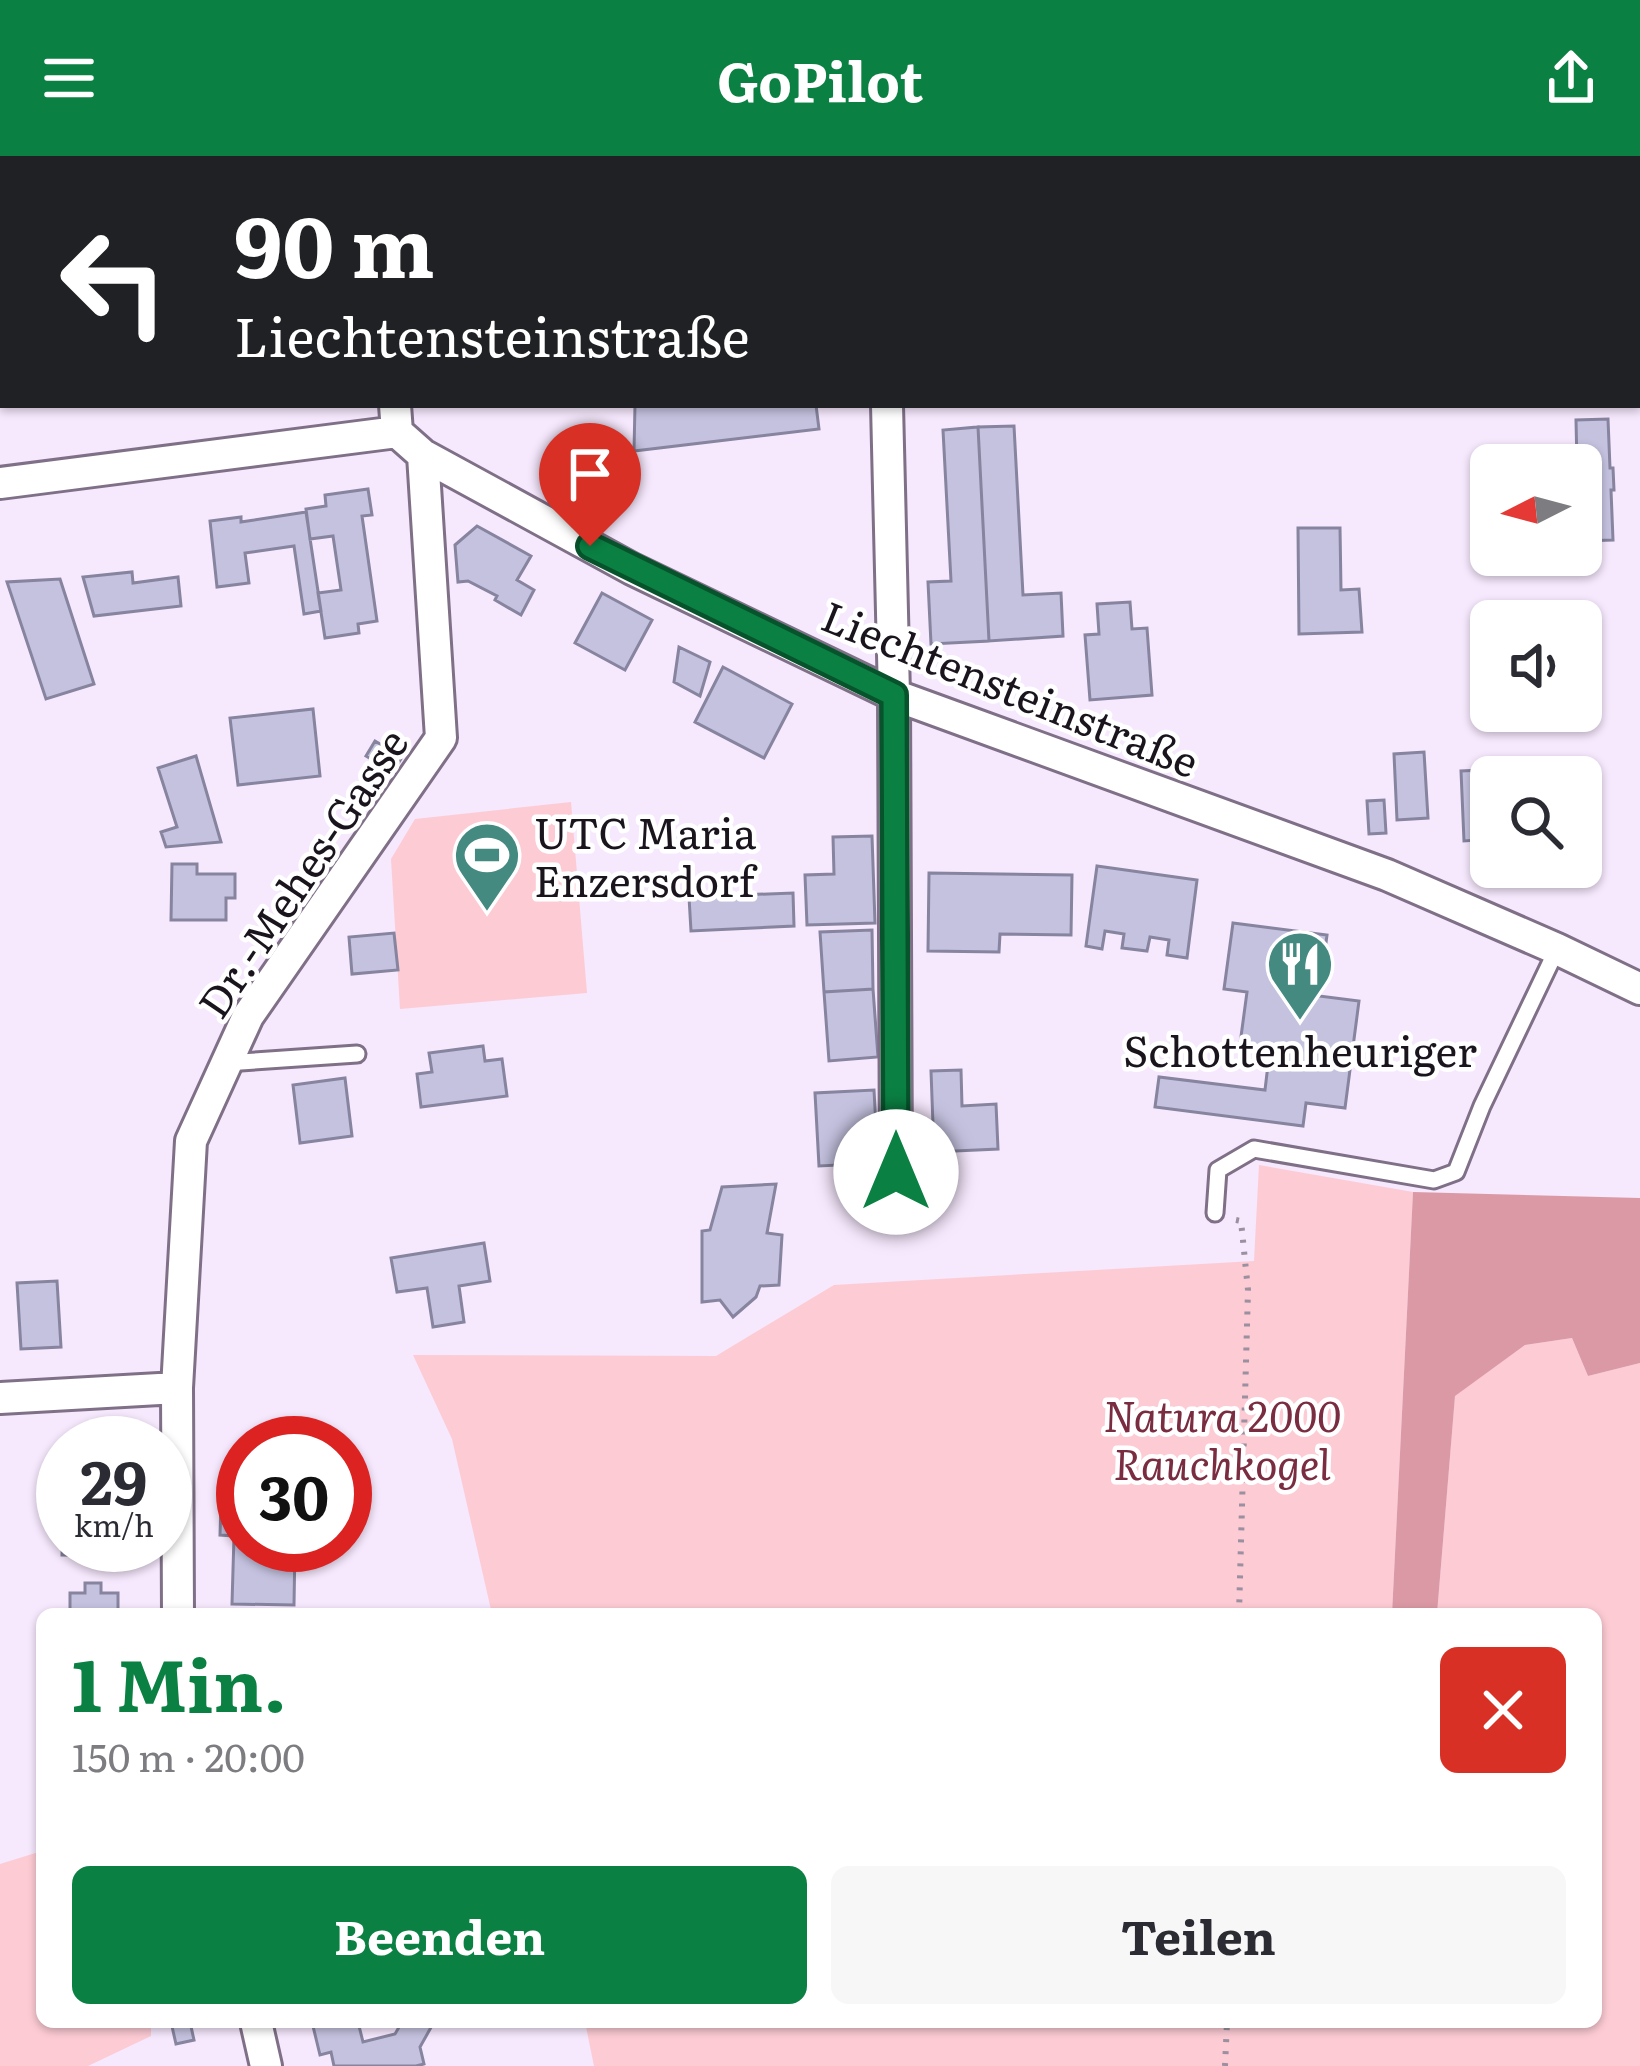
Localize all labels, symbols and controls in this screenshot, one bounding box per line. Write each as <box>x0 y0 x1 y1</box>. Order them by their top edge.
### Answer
text: GoPilot <box>717 38 923 119</box>
icon: menu <box>36 45 102 111</box>
icon: share <box>1538 45 1604 111</box>
text: 90 m <box>234 179 435 304</box>
icon: left <box>36 204 192 360</box>
text: Liechtensteinstraße <box>234 293 750 374</box>
pin <box>539 423 641 546</box>
icon: arrive <box>557 441 623 507</box>
north arrow <box>1470 444 1602 576</box>
map controls <box>1470 444 1602 888</box>
street label: Liechtensteinstraße <box>813 583 1209 791</box>
button: sound <box>1470 600 1602 732</box>
street label: Dr.-Mehes-Gasse <box>181 715 421 1029</box>
button: search <box>1470 756 1602 888</box>
place label: UTC Maria Enzersdorf <box>534 800 759 910</box>
sports icon: UTC Maria Enzersdorf <box>452 820 522 914</box>
restaurant icon: Schottenheuriger <box>1265 929 1335 1023</box>
place label: Schottenheuriger <box>1123 1018 1477 1080</box>
position arrow <box>833 1109 959 1235</box>
park label: Natura 2000 Rauchkogel <box>1103 1383 1341 1493</box>
speed limit sign: 30 <box>216 1416 372 1572</box>
text: 29 <box>81 1434 147 1523</box>
text: km/h <box>74 1502 154 1546</box>
text: 1 Min. <box>72 1627 287 1734</box>
button: close <box>1440 1647 1566 1773</box>
text: 150 m · 20:00 <box>72 1726 305 1784</box>
button: Beenden <box>72 1866 807 2004</box>
button: Teilen <box>831 1866 1566 2004</box>

